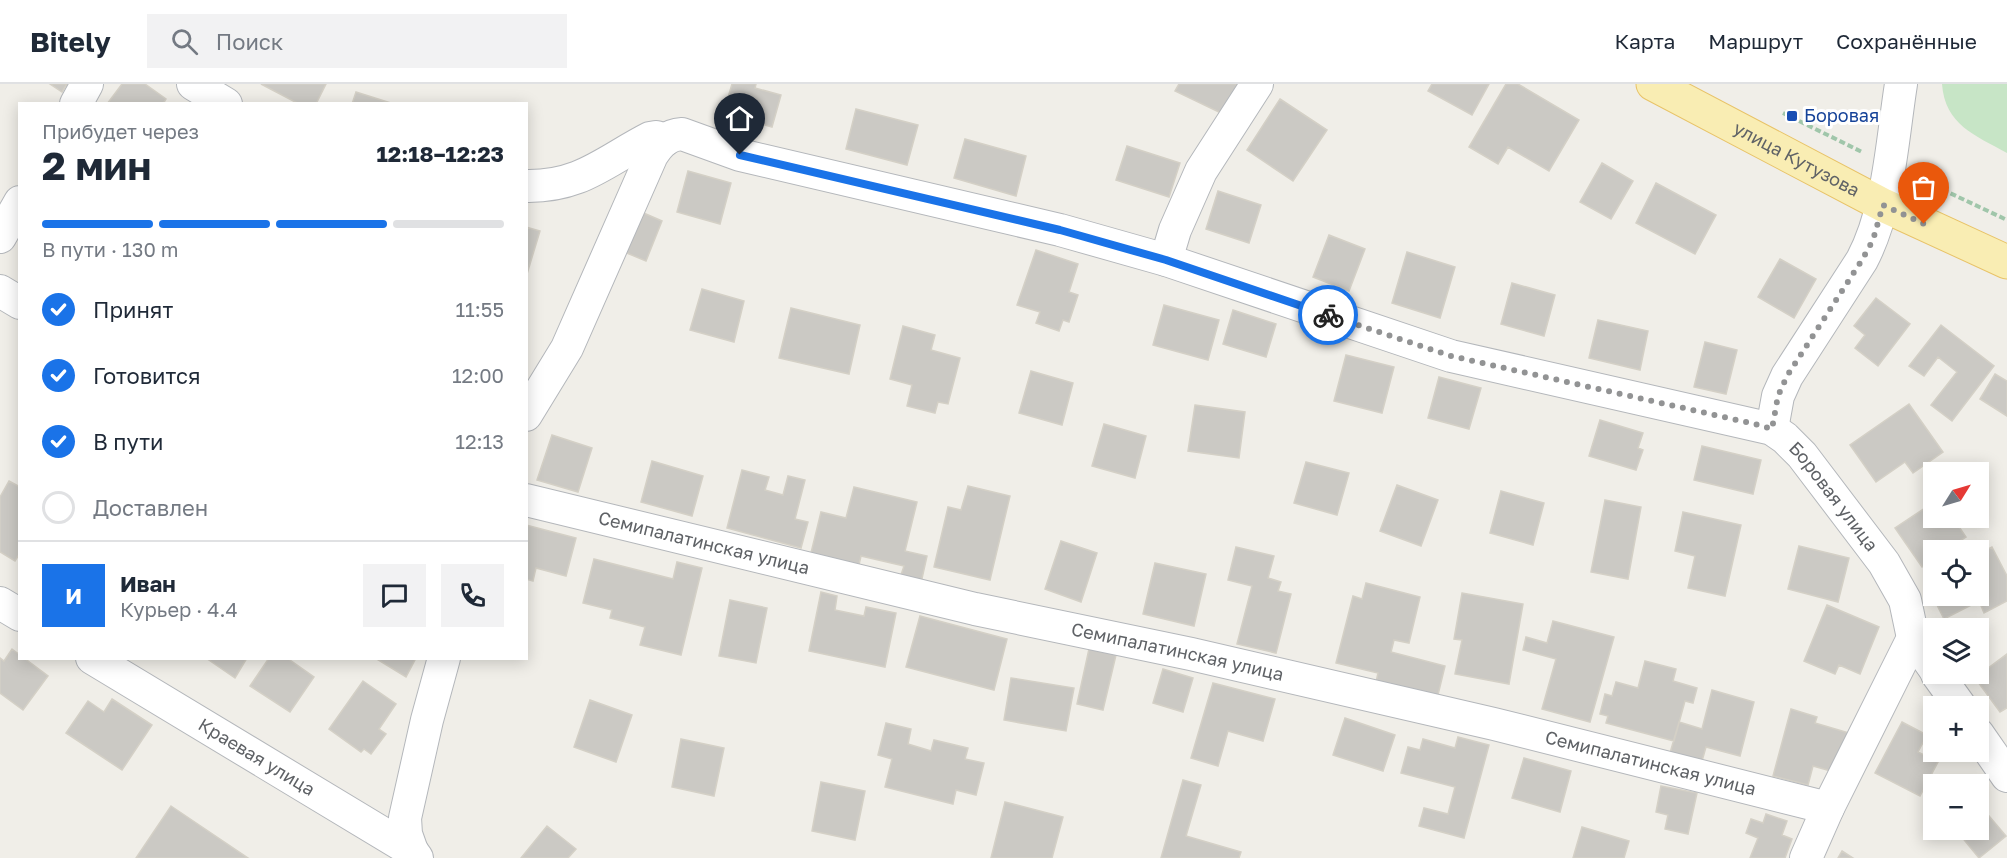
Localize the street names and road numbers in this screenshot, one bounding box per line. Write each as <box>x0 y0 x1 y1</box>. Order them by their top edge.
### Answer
street label: улица Кутузова <box>1730 116 1864 201</box>
street label: Боровая улица <box>1785 436 1883 555</box>
street label: Семипалатинская улица <box>596 506 812 578</box>
street label: Семипалатинская улица <box>1070 617 1286 685</box>
street label: Краевая улица <box>195 713 319 800</box>
street label: Семипалатинская улица <box>1543 725 1758 799</box>

